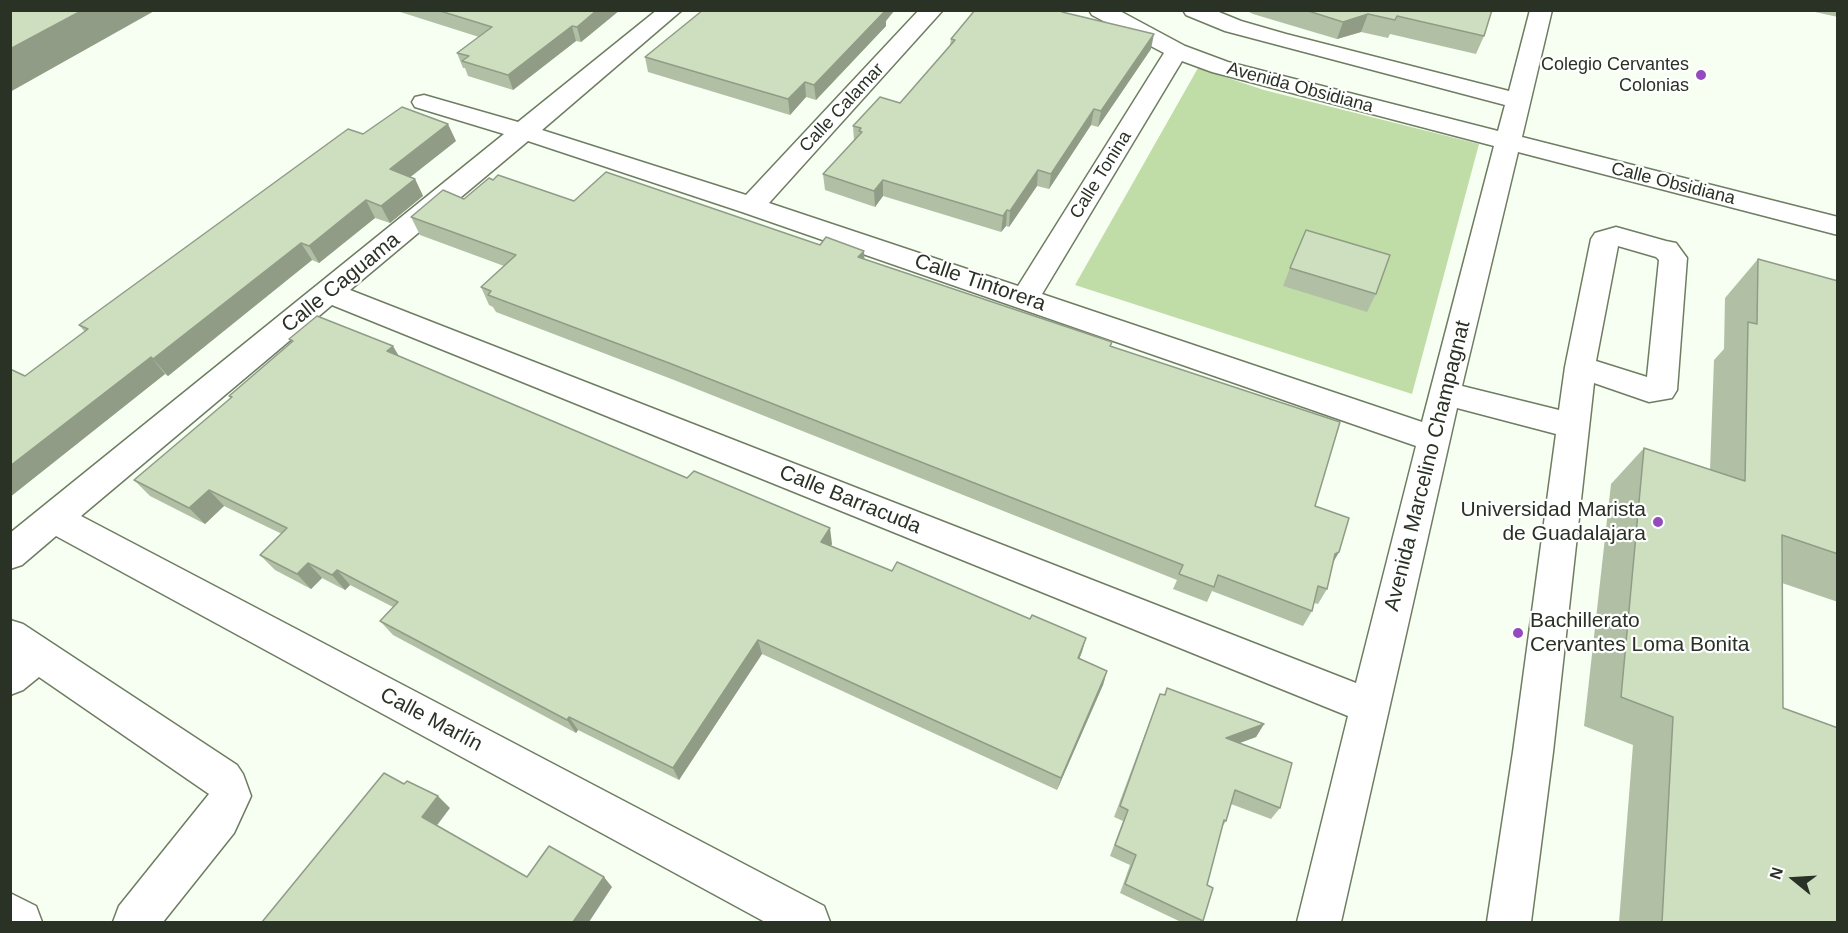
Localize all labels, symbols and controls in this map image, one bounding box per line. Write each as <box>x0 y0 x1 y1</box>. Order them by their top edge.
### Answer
place label: Colegio Cervantes Colonias <box>1541 54 1689 97</box>
street label: Avenida Obsidiana <box>1224 58 1376 118</box>
street label: Calle Calamar <box>795 59 889 157</box>
marker: Colegio Cervantes Colonias <box>1694 68 1708 82</box>
street label: Calle Tonina <box>1066 127 1136 223</box>
street label: Calle Obsidiana <box>1609 158 1737 210</box>
street label: Calle Caguama <box>277 228 405 338</box>
street label: Calle Tintorera <box>911 249 1049 317</box>
street label: Avenida Marcelino Champagnat <box>1380 318 1476 614</box>
street label: Calle Barracuda <box>775 460 925 540</box>
place label: Universidad Marista de Guadalajara <box>1460 497 1646 547</box>
marker: Universidad Marista de Guadalajara <box>1651 515 1665 529</box>
place label: Bachillerato Cervantes Loma Bonita <box>1530 608 1749 658</box>
marker: Bachillerato Cervantes Loma Bonita <box>1511 626 1525 640</box>
street label: Calle Marlín <box>376 683 486 757</box>
north arrow <box>1764 849 1824 909</box>
text: N <box>1767 865 1786 881</box>

